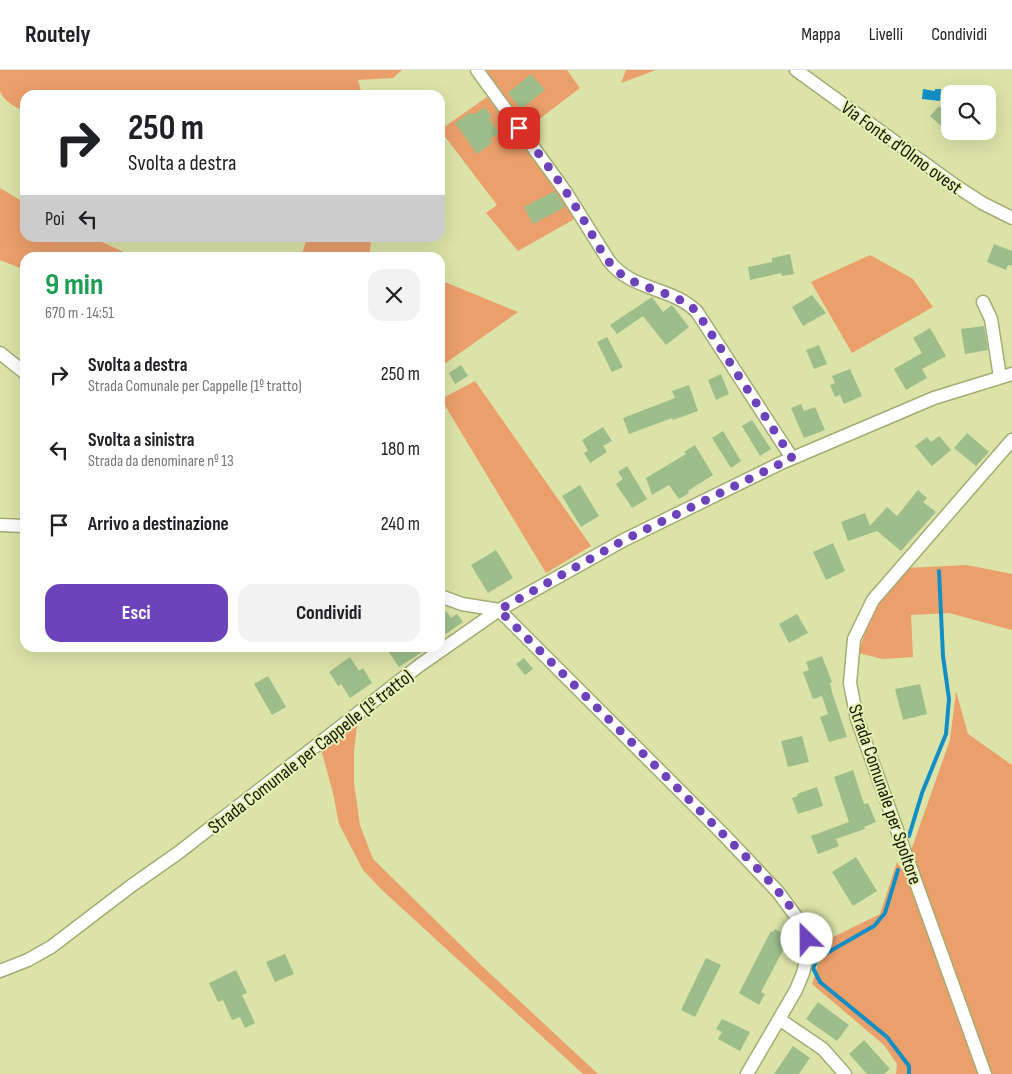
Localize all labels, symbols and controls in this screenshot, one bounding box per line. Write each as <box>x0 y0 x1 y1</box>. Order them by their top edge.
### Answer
text: Routely <box>25 20 90 49</box>
text: Mappa <box>801 24 841 45</box>
text: Livelli <box>869 24 903 45</box>
text: Condividi <box>931 24 987 45</box>
map controls <box>941 85 996 140</box>
button: search <box>941 85 996 140</box>
street label: Via Fonte d'Olmo ovest <box>836 97 966 200</box>
text: 250 m <box>128 107 204 150</box>
pin <box>498 107 540 149</box>
icon: right <box>45 110 110 175</box>
icon: arrive <box>505 114 533 142</box>
text: Svolta a destra <box>128 150 237 177</box>
icon: left <box>74 205 102 233</box>
text: Poi <box>45 208 64 231</box>
text: 9 min <box>45 267 103 303</box>
button: close <box>368 269 420 321</box>
text: 670 m · 14:51 <box>45 304 114 323</box>
text: Svolta a destra <box>88 354 188 377</box>
icon: right <box>45 361 73 389</box>
text: 250 m <box>381 363 420 386</box>
text: Strada Comunale per Cappelle (1º tratto) <box>88 377 302 396</box>
text: Svolta a sinistra <box>88 429 195 452</box>
icon: left <box>45 436 73 464</box>
text: 180 m <box>381 438 420 461</box>
text: Strada da denominare nº 13 <box>88 452 234 471</box>
icon: arrive <box>45 511 73 539</box>
text: Arrivo a destinazione <box>88 513 229 536</box>
text: 240 m <box>381 513 420 536</box>
button: Esci <box>45 584 228 642</box>
button: Condividi <box>238 584 420 642</box>
street label: Strada Comunale per Cappelle (1º tratto) <box>204 665 418 839</box>
street label: Strada Comunale per Spoltore <box>843 701 926 888</box>
position arrow <box>780 912 832 964</box>

